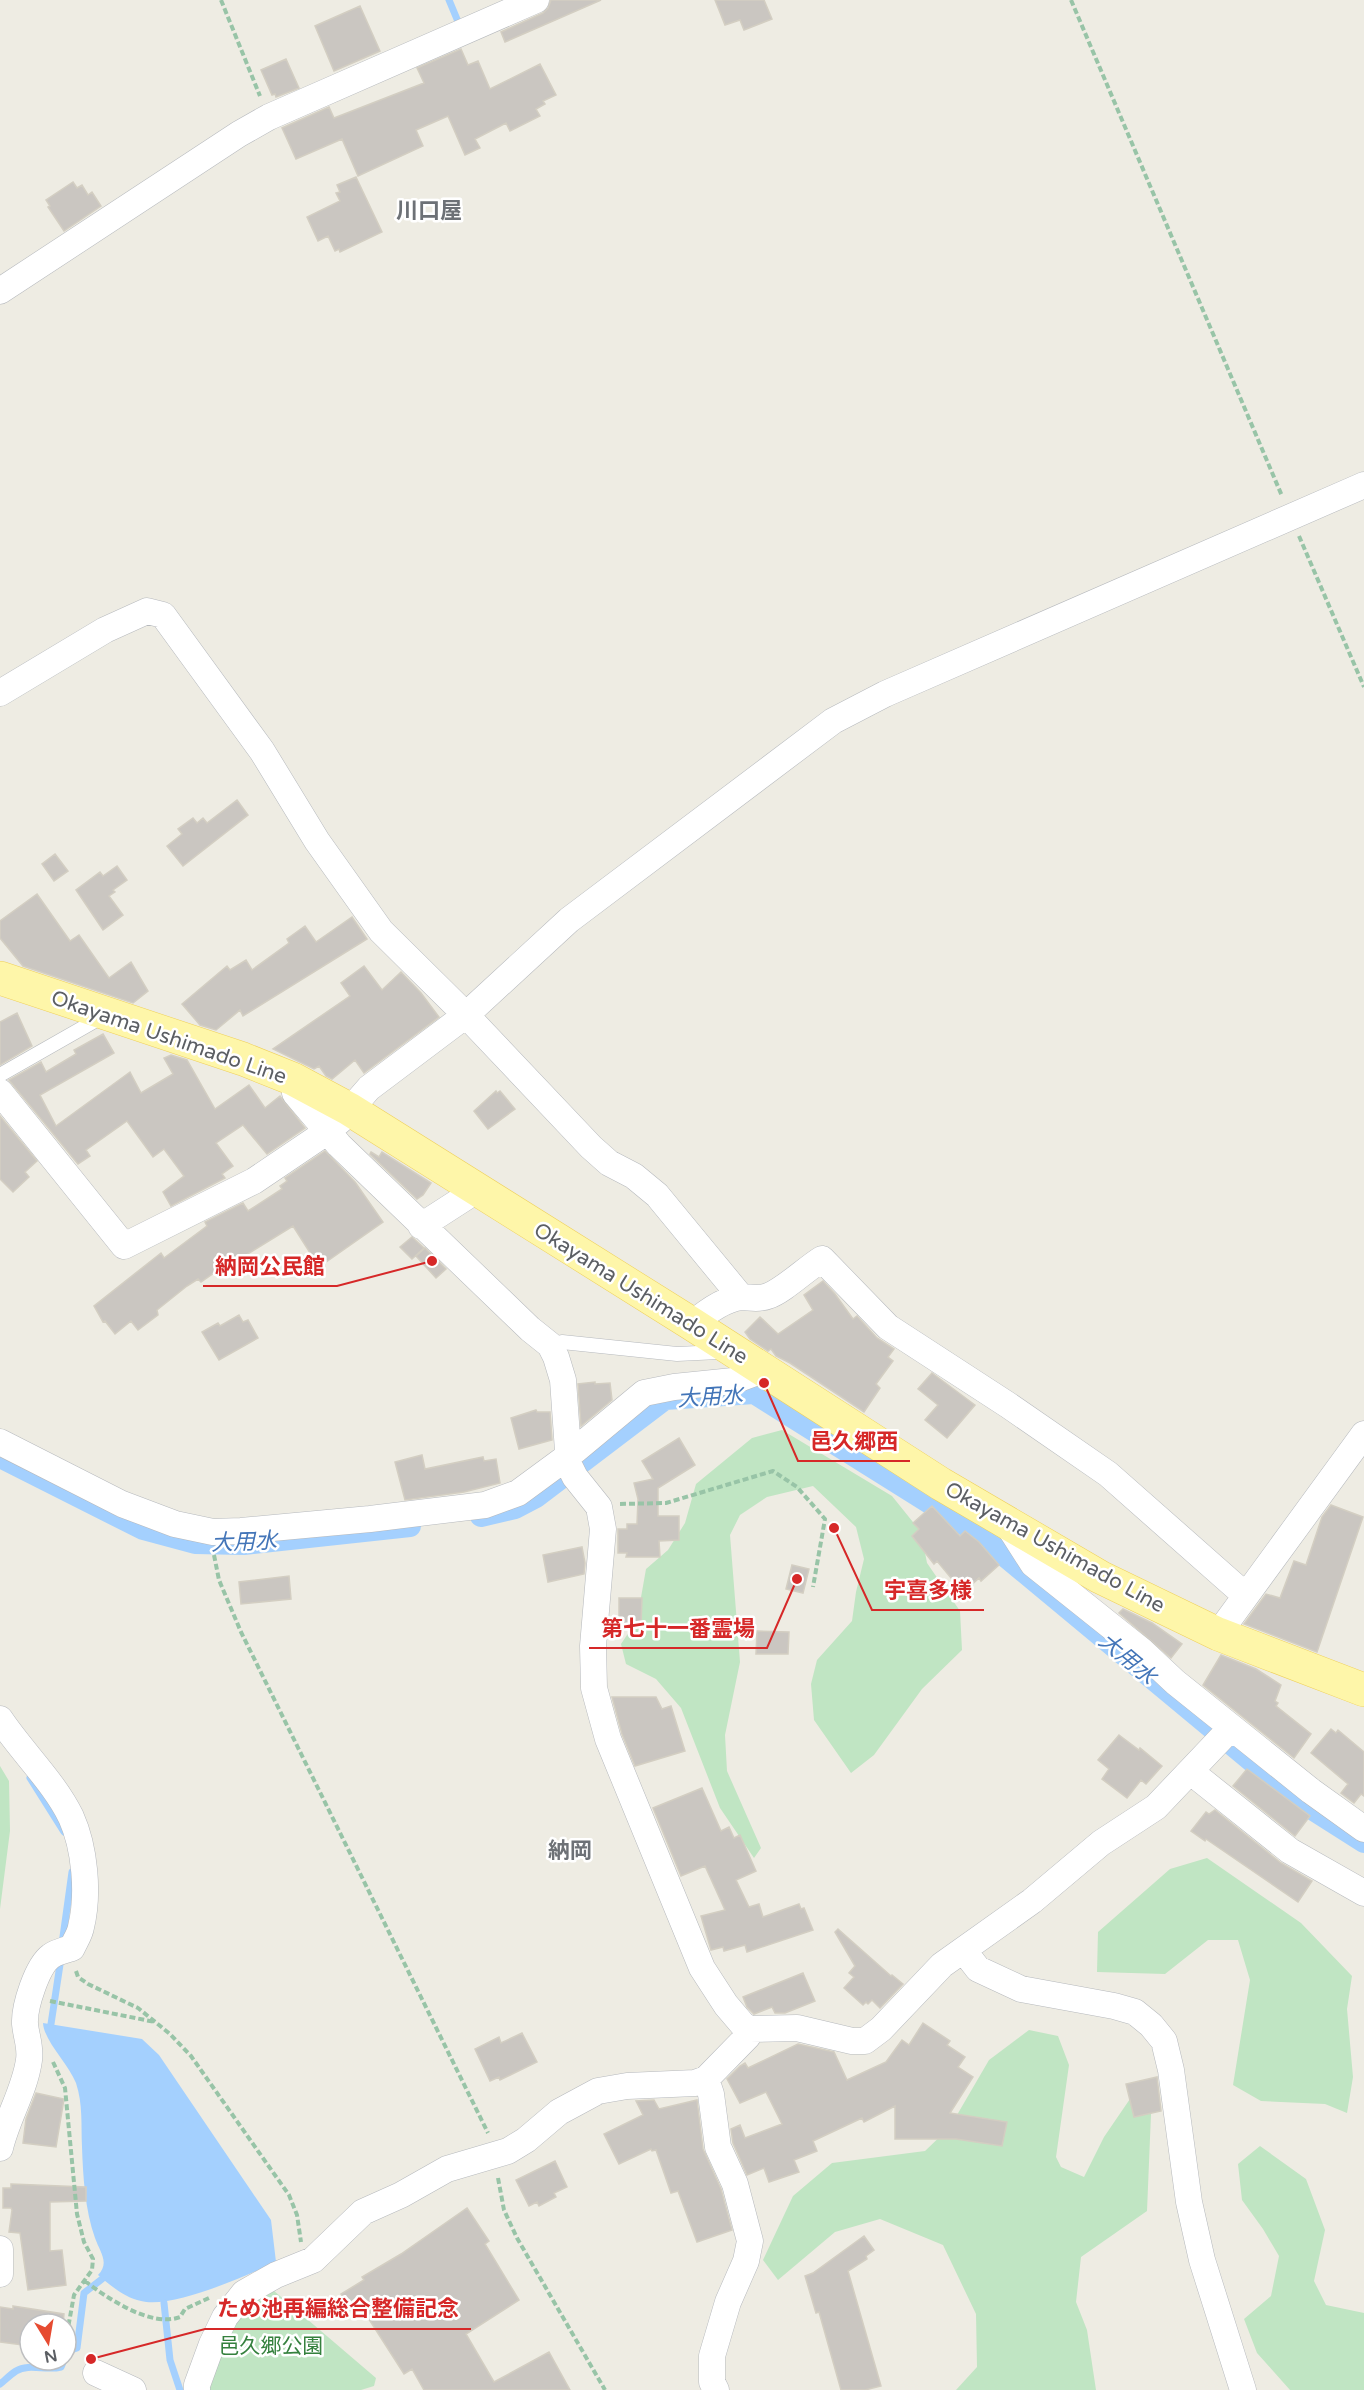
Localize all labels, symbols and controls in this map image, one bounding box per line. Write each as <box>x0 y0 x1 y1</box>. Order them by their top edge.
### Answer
district label: 川口屋 <box>396 198 462 224</box>
street label: Okayama Ushimado Line <box>48 985 290 1090</box>
street label: Okayama Ushimado Line <box>529 1217 752 1370</box>
callout: 納岡公民館 <box>203 1246 337 1286</box>
text: 納岡公民館 <box>215 1254 325 1280</box>
water label: 大用水 <box>676 1382 746 1412</box>
callout: 邑久郷西 <box>798 1421 910 1461</box>
text: 邑久郷西 <box>810 1429 898 1455</box>
street label: Okayama Ushimado Line <box>940 1477 1169 1618</box>
water label: 大用水 <box>211 1528 279 1556</box>
callout: 宇喜多様 <box>872 1570 984 1610</box>
text: 宇喜多様 <box>884 1578 972 1604</box>
callout: 第七十一番霊場 <box>589 1608 767 1648</box>
text: 第七十一番霊場 <box>601 1616 755 1642</box>
water label: 大用水 <box>1094 1628 1163 1691</box>
district label: 納岡 <box>548 1838 592 1864</box>
callout: ため池再編総合整備記念 <box>205 2289 471 2329</box>
text: ため池再編総合整備記念 <box>217 2296 459 2322</box>
north arrow <box>18 2312 78 2372</box>
park label: 邑久郷公園 <box>219 2334 324 2359</box>
text: N <box>42 2345 59 2367</box>

